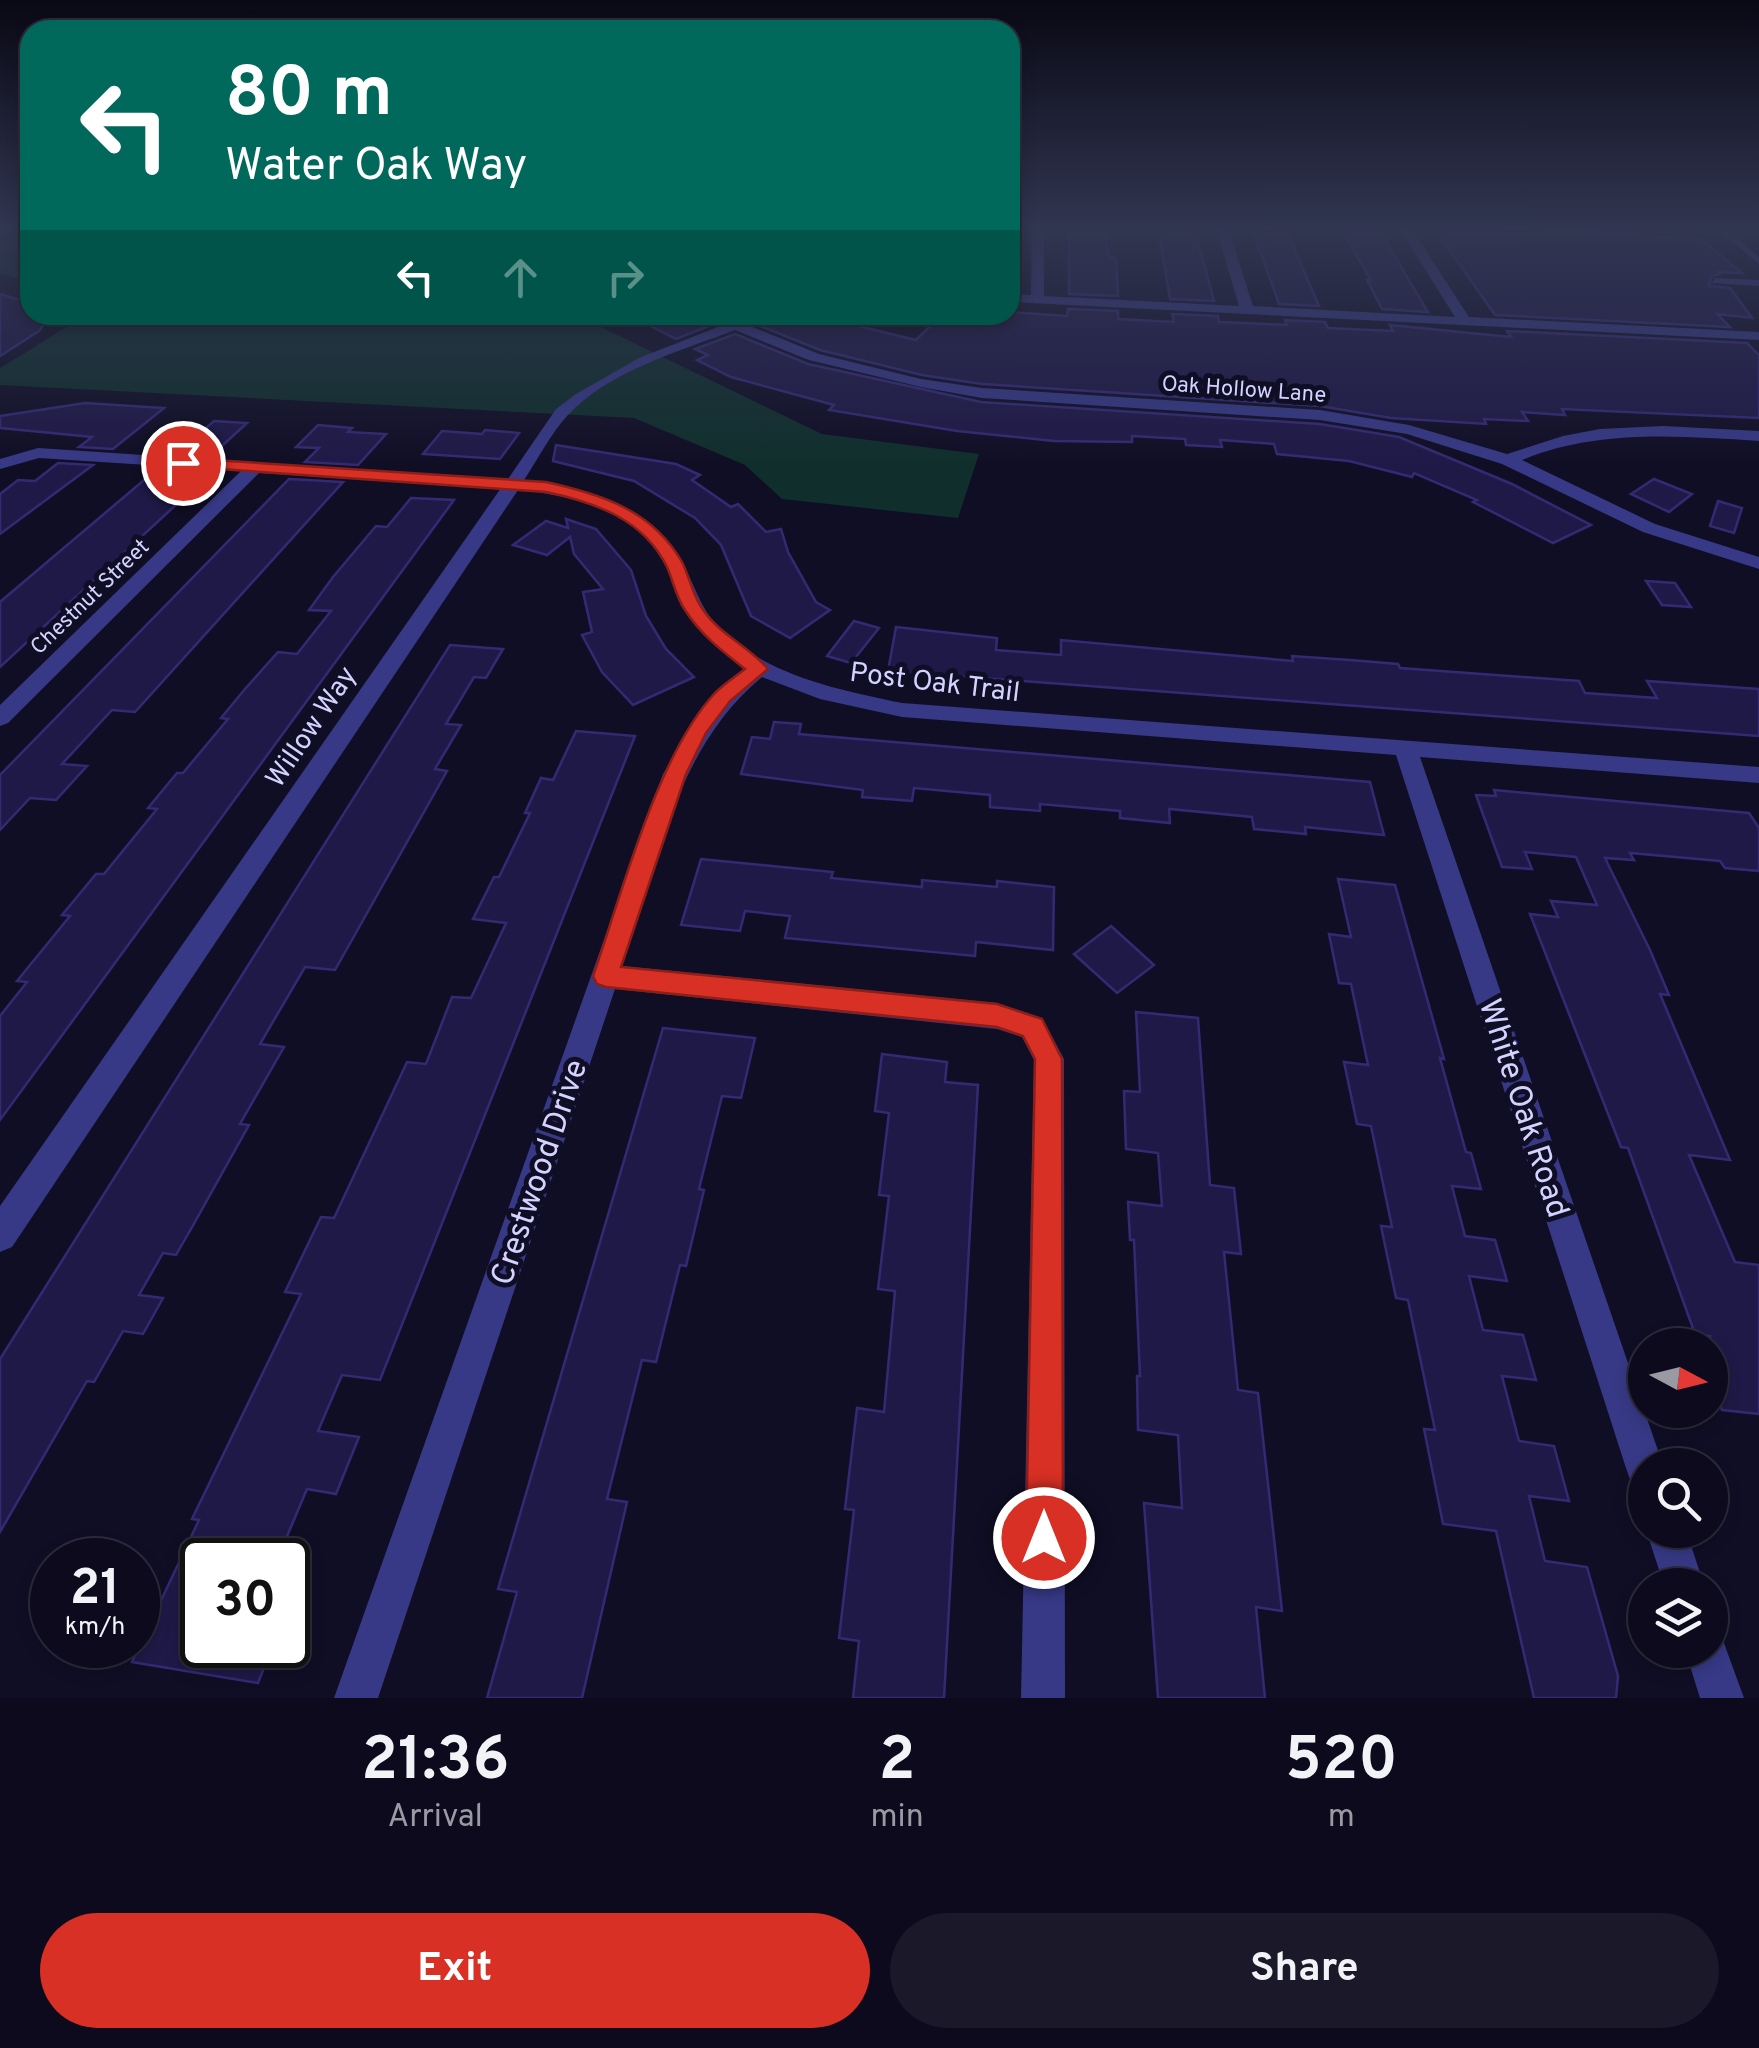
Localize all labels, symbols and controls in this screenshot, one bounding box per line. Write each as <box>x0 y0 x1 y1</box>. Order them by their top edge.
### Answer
text: 80 m <box>225 52 393 141</box>
icon: left <box>60 60 190 190</box>
text: Water Oak Way <box>225 139 527 196</box>
icon: left <box>388 250 443 305</box>
icon: ahead <box>493 250 548 305</box>
icon: right <box>598 250 653 305</box>
street label: Oak Hollow Lane <box>1161 371 1327 410</box>
pin <box>141 421 226 506</box>
icon: arrive <box>156 436 211 491</box>
street label: Chestnut Street <box>26 534 156 661</box>
street label: Post Oak Trail <box>847 656 1022 712</box>
street label: Willow Way <box>259 660 366 795</box>
street label: White Oak Road <box>1468 994 1576 1223</box>
street label: Crestwood Drive <box>483 1055 598 1291</box>
north arrow <box>1628 1328 1728 1428</box>
map controls <box>1628 1328 1728 1668</box>
button: search <box>1628 1448 1728 1548</box>
position arrow <box>992 1486 1096 1590</box>
speed limit sign: 30 <box>180 1538 310 1668</box>
text: 21 <box>70 1559 120 1622</box>
button: layers <box>1628 1568 1728 1668</box>
text: km/h <box>65 1612 125 1644</box>
text: 21:36 <box>361 1725 509 1801</box>
text: 2 <box>879 1725 915 1801</box>
text: 520 <box>1285 1725 1398 1801</box>
text: Arrival <box>388 1798 483 1838</box>
text: min <box>871 1798 924 1838</box>
text: m <box>1328 1798 1355 1838</box>
button: Exit <box>40 1913 870 2028</box>
button: Share <box>890 1913 1719 2028</box>

